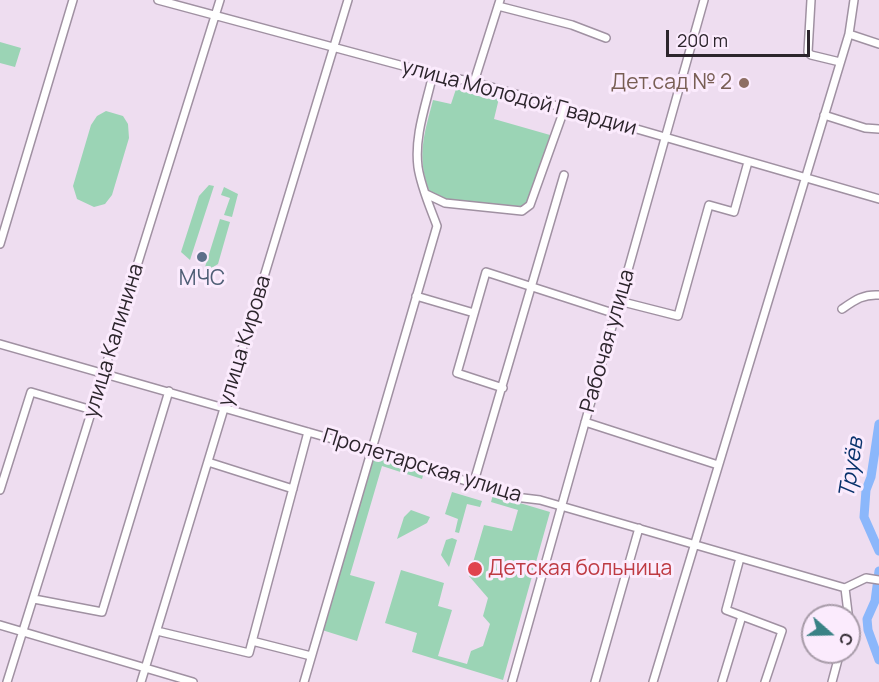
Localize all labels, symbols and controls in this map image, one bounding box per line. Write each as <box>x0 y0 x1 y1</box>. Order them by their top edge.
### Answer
scale bar <box>669 18 813 56</box>
text: 200 m <box>677 28 728 52</box>
street label: улица Молодой Гвардии <box>399 54 639 142</box>
place label: Дет.сад № 2 <box>611 70 732 96</box>
marker: Дет.сад № 2 <box>737 76 751 90</box>
marker: МЧС <box>195 250 209 264</box>
street label: улица Калинина <box>79 261 149 421</box>
place label: МЧС <box>179 266 225 292</box>
street label: Рабочая улица <box>576 267 640 415</box>
street label: улица Кирова <box>213 272 277 410</box>
street label: Пролетарская улица <box>319 424 525 508</box>
water label: Труёв <box>834 436 870 500</box>
place label: Детская больница <box>488 556 672 582</box>
marker: Детская больница <box>466 560 484 578</box>
north arrow <box>801 604 861 664</box>
text: С <box>834 630 858 649</box>

